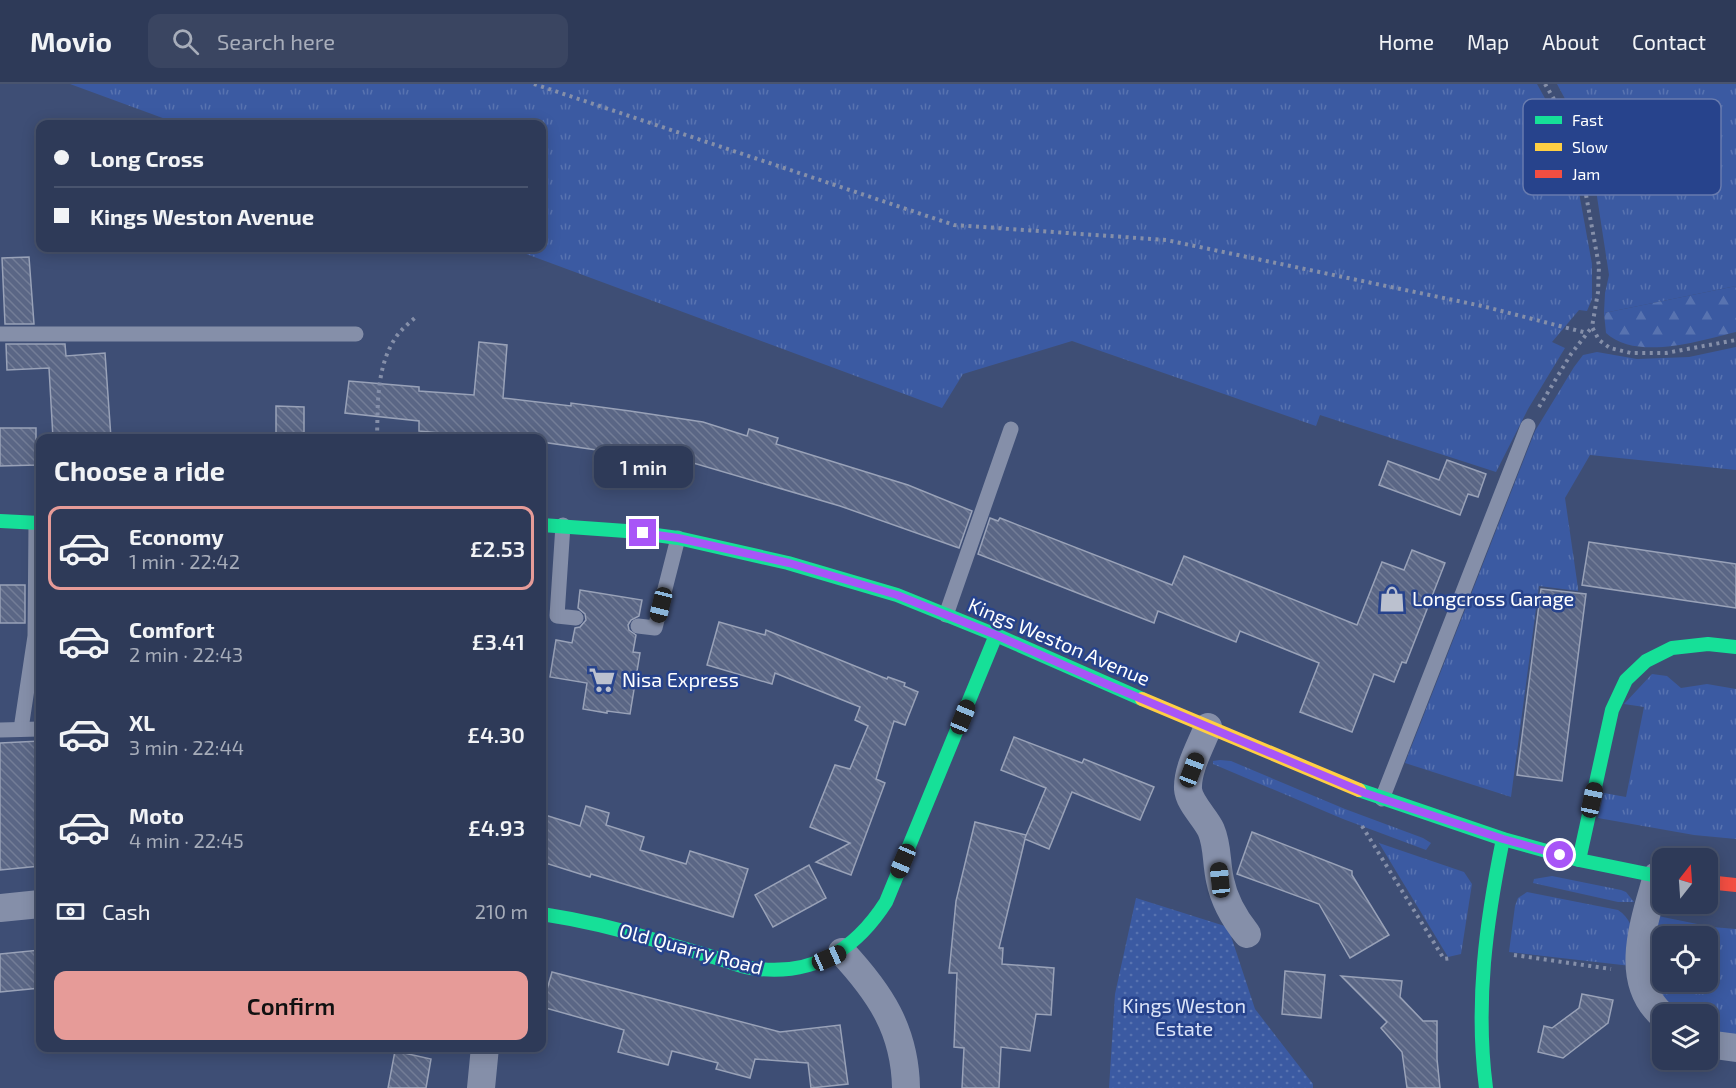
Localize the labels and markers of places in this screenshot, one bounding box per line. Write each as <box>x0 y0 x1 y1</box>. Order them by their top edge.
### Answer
shop icon: Longcross Garage <box>1377 584 1407 614</box>
place label: Longcross Garage <box>1412 586 1574 610</box>
supermarket icon: Nisa Express <box>587 665 617 695</box>
place label: Nisa Express <box>622 667 739 691</box>

